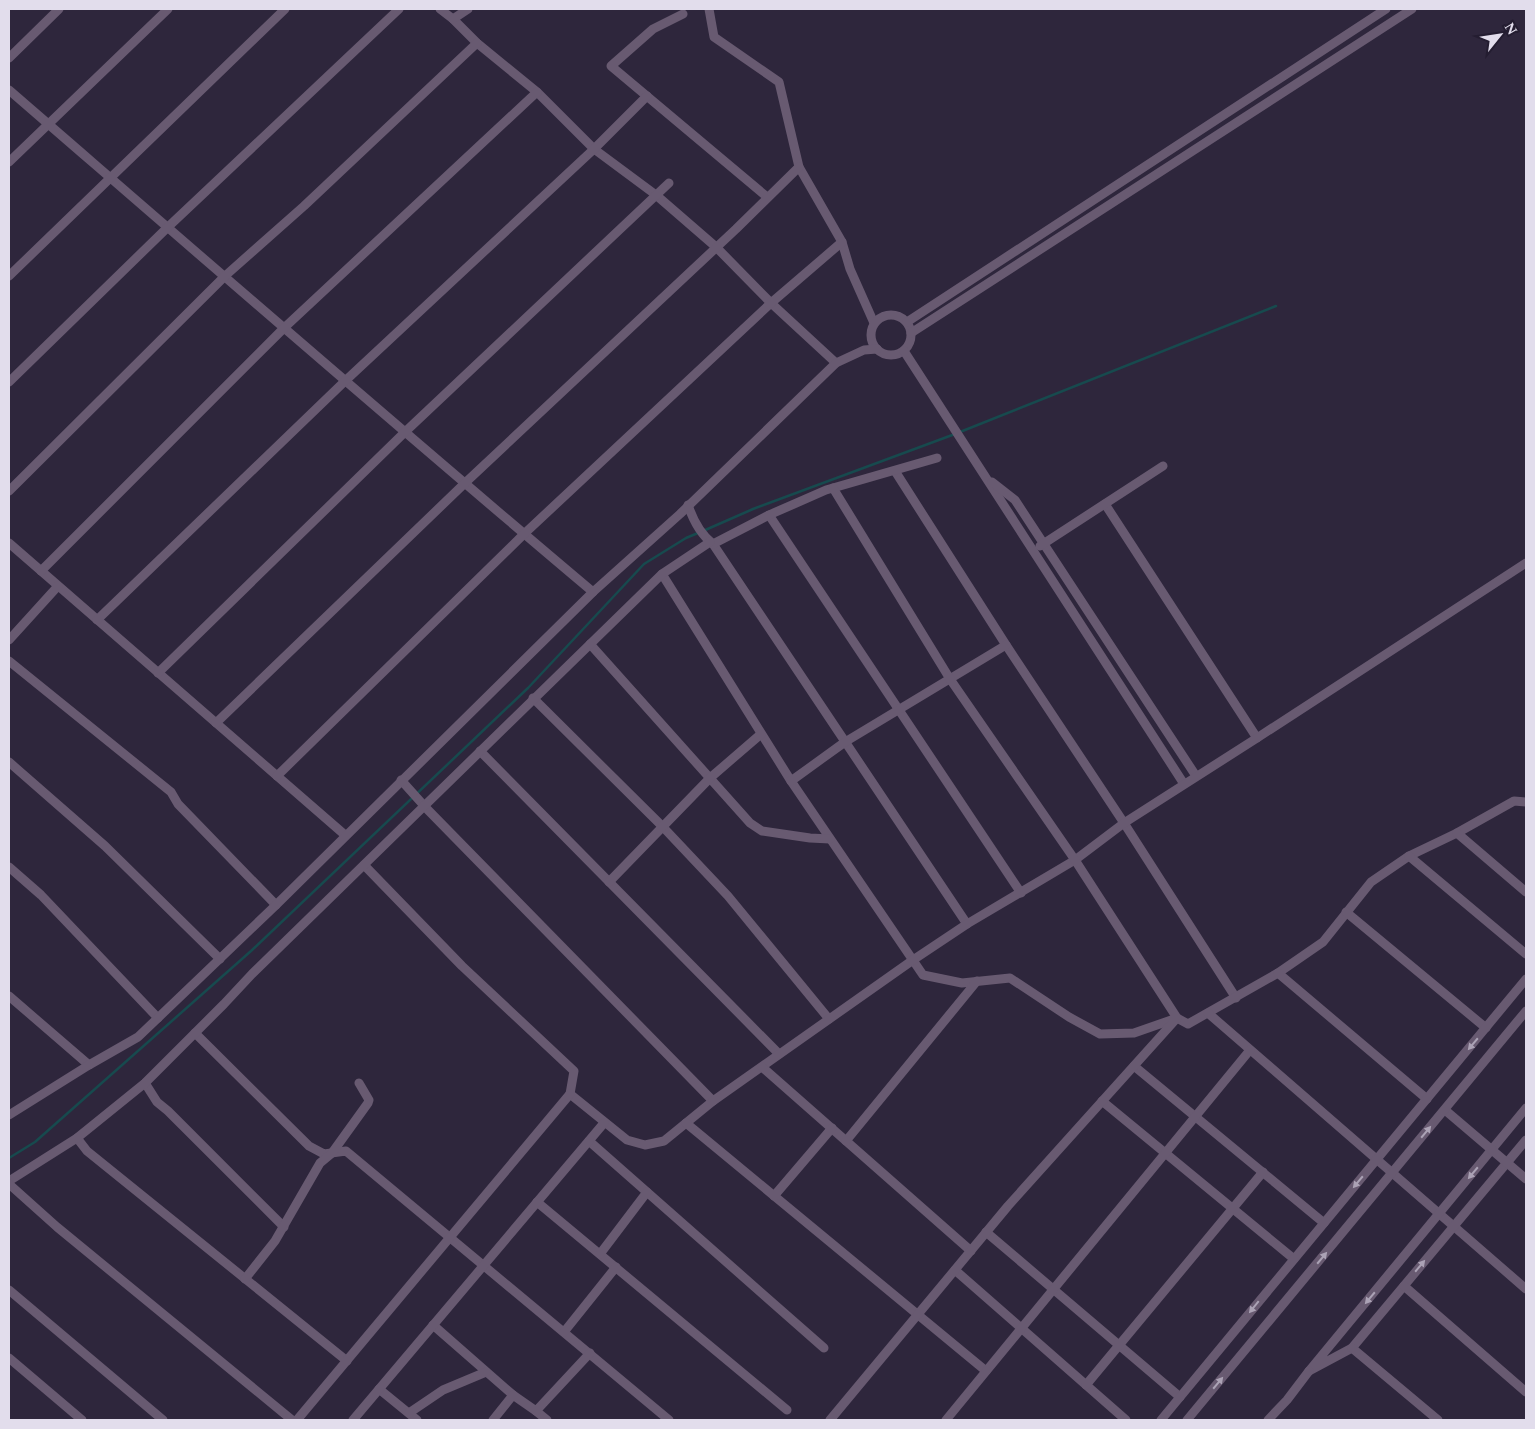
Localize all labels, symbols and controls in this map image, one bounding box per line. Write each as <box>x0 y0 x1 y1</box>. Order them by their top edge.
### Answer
north arrow <box>1475 10 1525 60</box>
text: N <box>1499 19 1523 39</box>
one-way arrow <box>1467 1037 1478 1050</box>
one-way arrow <box>1420 1126 1431 1139</box>
one-way arrow <box>1467 1166 1479 1178</box>
one-way arrow <box>1353 1176 1364 1188</box>
one-way arrow <box>1316 1252 1328 1264</box>
one-way arrow <box>1415 1260 1426 1273</box>
one-way arrow <box>1364 1291 1375 1304</box>
one-way arrow <box>1248 1300 1259 1313</box>
one-way arrow <box>1213 1376 1224 1389</box>

